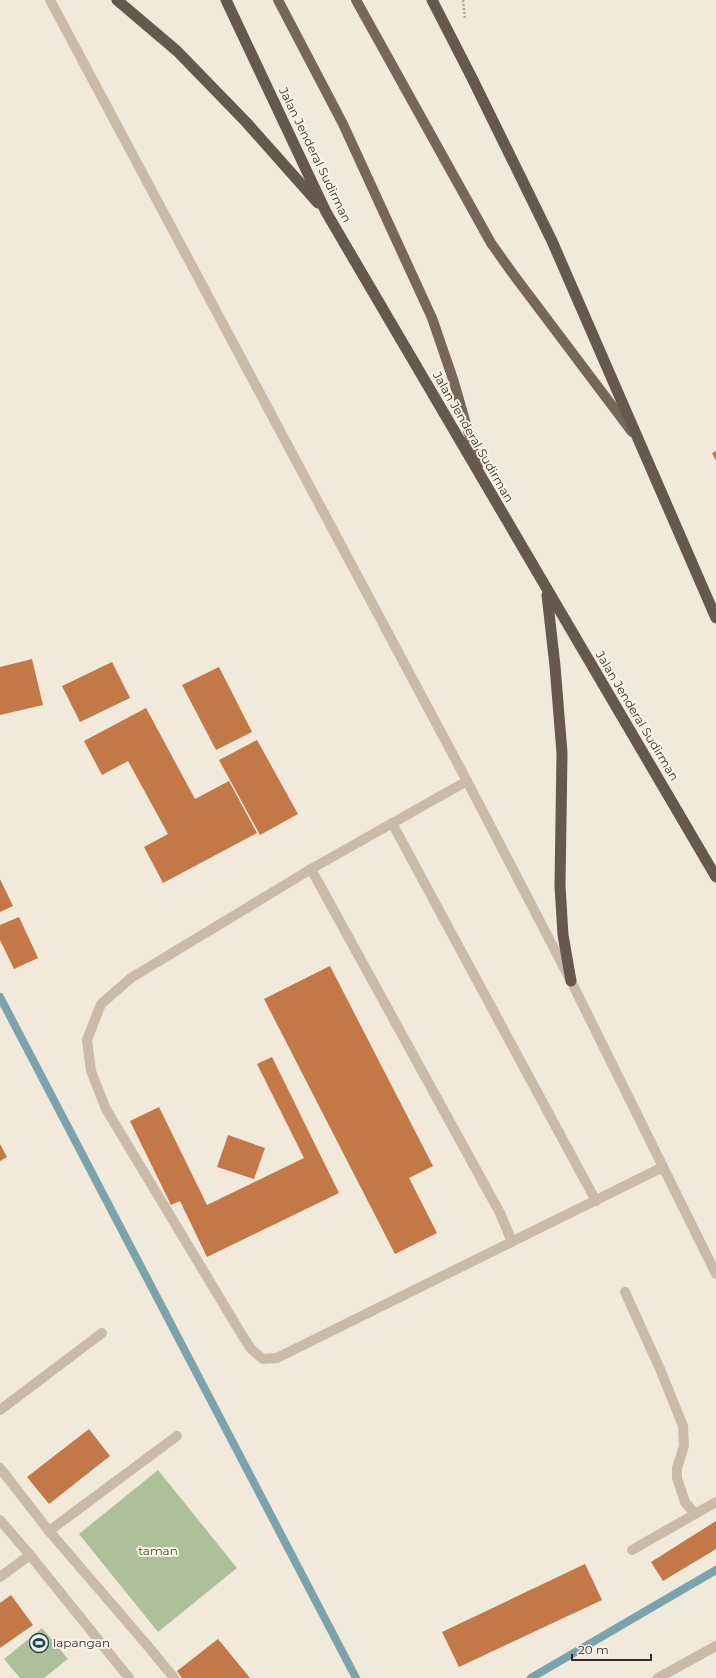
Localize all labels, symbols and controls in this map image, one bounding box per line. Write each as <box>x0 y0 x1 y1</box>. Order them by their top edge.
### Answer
street label: Jalan Jenderal Sudirman <box>276 84 355 225</box>
street label: Jalan Jenderal Sudirman <box>429 368 517 505</box>
street label: Jalan Jenderal Sudirman <box>592 647 682 783</box>
park label: taman <box>138 1543 178 1558</box>
sports icon: lapangan <box>28 1632 50 1654</box>
place label: lapangan <box>53 1635 110 1650</box>
scale bar <box>572 1636 651 1662</box>
text: 20 m <box>578 1642 609 1657</box>

